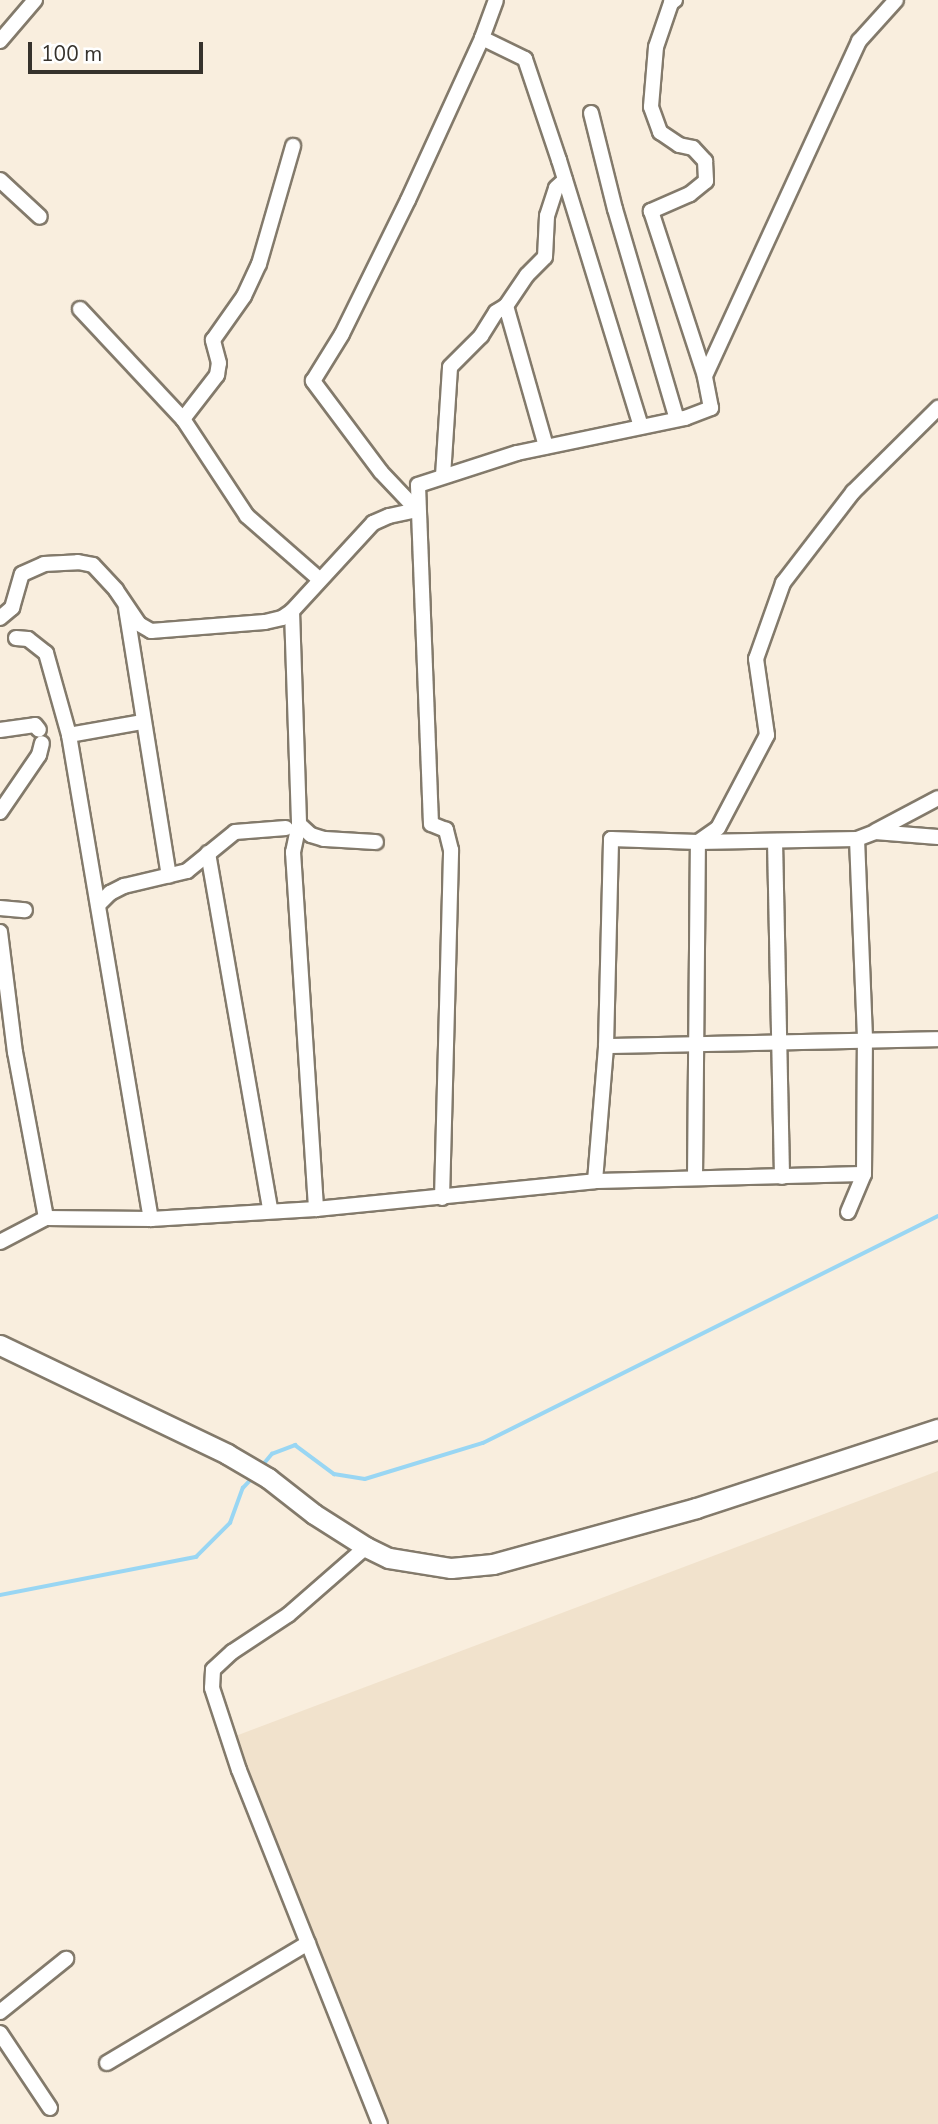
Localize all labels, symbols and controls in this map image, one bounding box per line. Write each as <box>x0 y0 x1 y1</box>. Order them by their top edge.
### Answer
scale bar <box>32 28 206 72</box>
text: 100 m <box>41 40 102 68</box>

